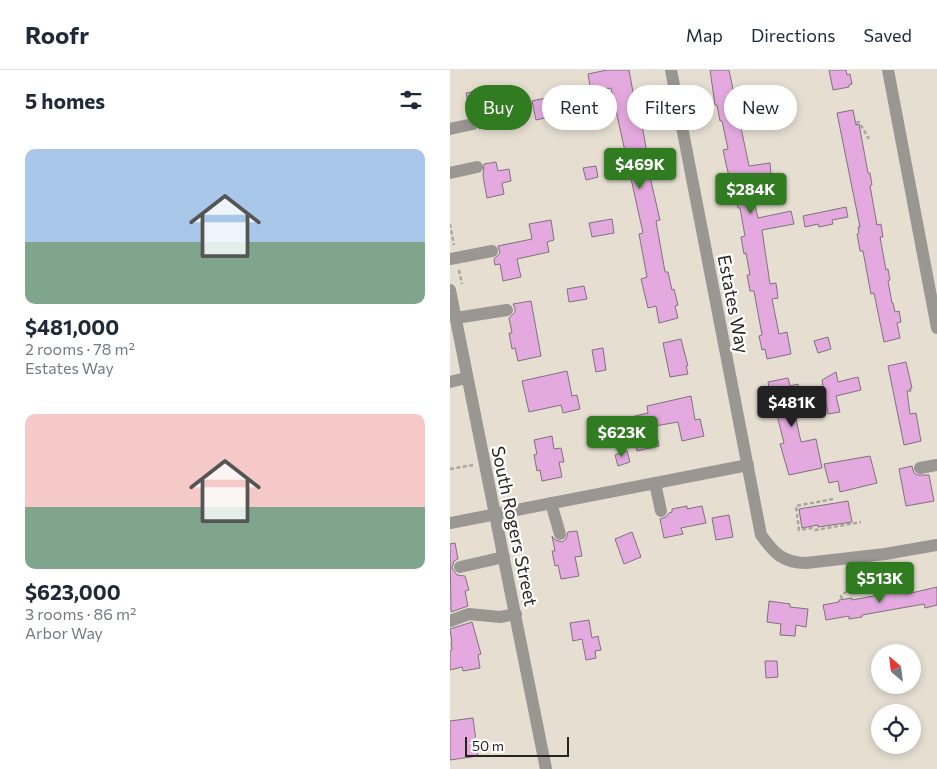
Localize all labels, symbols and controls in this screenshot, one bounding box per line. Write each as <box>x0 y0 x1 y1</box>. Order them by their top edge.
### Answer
text: Roofr <box>25 20 89 49</box>
text: Map <box>686 24 723 46</box>
text: Directions <box>751 24 835 46</box>
text: Saved <box>863 24 912 46</box>
chip: Buy <box>465 85 532 130</box>
chip: Rent <box>542 85 617 130</box>
chip: Filters <box>627 85 714 130</box>
chip: New <box>724 85 797 130</box>
icon: filters <box>397 86 425 114</box>
text: 5 homes <box>25 88 105 113</box>
pin: $469K <box>605 148 675 190</box>
text: $469K <box>615 154 665 173</box>
pin: $284K <box>716 172 786 215</box>
text: $284K <box>726 179 776 198</box>
icon: home <box>180 181 270 271</box>
street label: Estates Way <box>714 253 754 355</box>
text: $481,000 <box>25 314 119 339</box>
text: 2 rooms · 78 m² <box>25 339 135 358</box>
text: Estates Way <box>25 358 114 377</box>
pin: $481K <box>757 386 827 428</box>
text: $481K <box>768 392 816 411</box>
pin: $623K <box>587 416 657 458</box>
text: $623K <box>598 422 646 441</box>
street label: South Rogers Street <box>487 444 543 608</box>
icon: home <box>180 446 270 536</box>
pin: $513K <box>845 562 915 604</box>
text: $513K <box>857 568 903 587</box>
text: $623,000 <box>25 579 121 604</box>
text: 3 rooms · 86 m² <box>25 604 136 623</box>
text: Arbor Way <box>25 623 103 642</box>
north arrow <box>871 644 921 694</box>
map controls <box>871 644 921 754</box>
button: locate <box>871 704 921 754</box>
scale bar <box>465 734 569 757</box>
text: 50 m <box>472 737 504 754</box>

